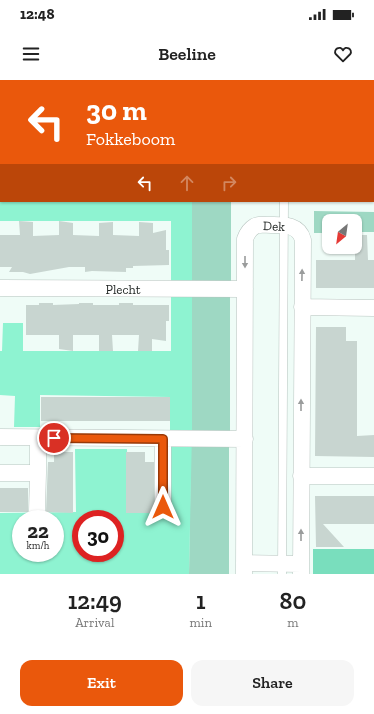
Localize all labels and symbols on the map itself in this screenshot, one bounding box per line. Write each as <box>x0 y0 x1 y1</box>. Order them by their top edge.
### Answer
north arrow <box>322 214 362 254</box>
street label: Dek <box>263 218 286 234</box>
one-way arrow <box>242 256 248 269</box>
one-way arrow <box>299 268 305 281</box>
street label: Plecht <box>105 282 141 297</box>
one-way arrow <box>298 398 304 411</box>
pin <box>37 421 71 455</box>
position arrow <box>142 486 184 528</box>
speed limit sign: 30 <box>72 510 124 562</box>
one-way arrow <box>298 528 304 541</box>

